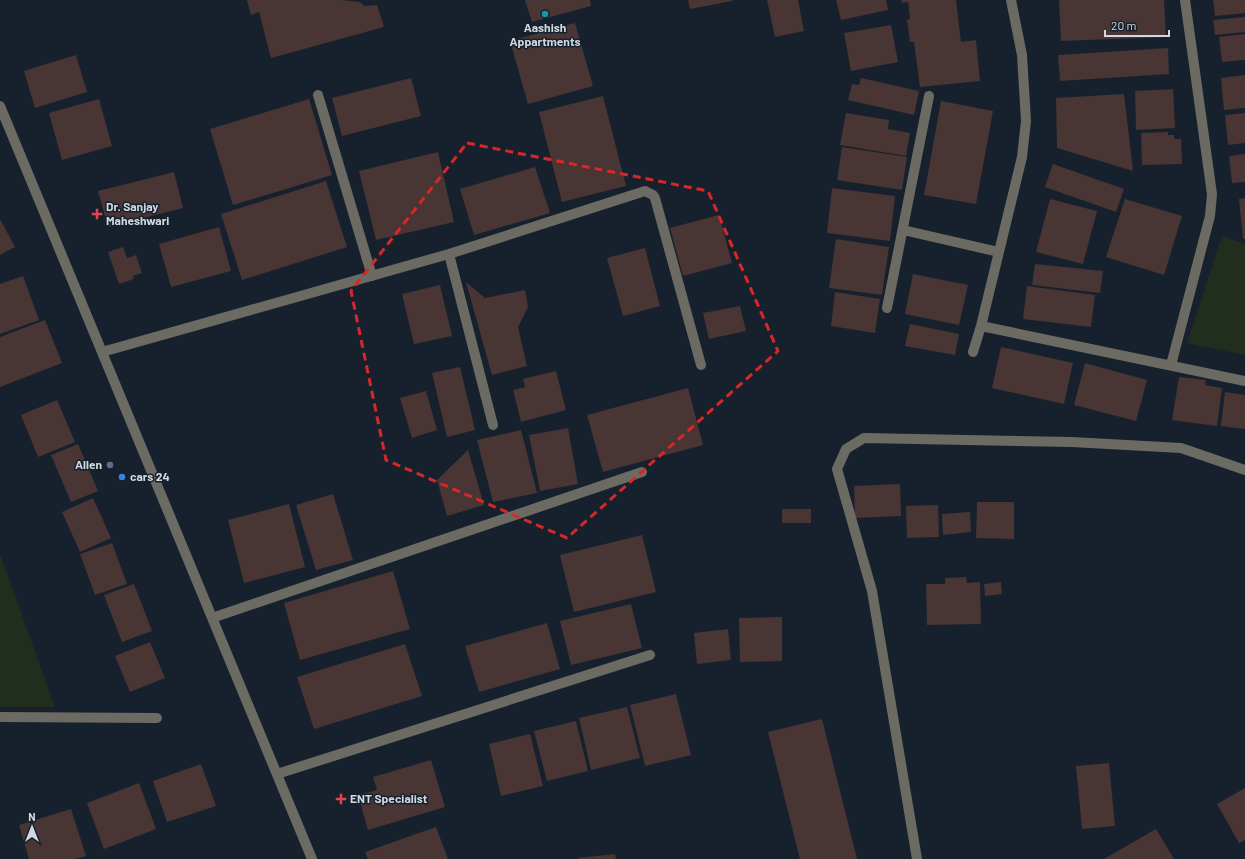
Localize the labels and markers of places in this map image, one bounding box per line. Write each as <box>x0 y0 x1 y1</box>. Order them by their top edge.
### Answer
marker: Aashish Appartments <box>540 9 550 19</box>
place label: Aashish Appartments <box>510 20 580 48</box>
place label: Dr. Sanjay Maheshwari <box>106 199 169 227</box>
marker: Dr. Sanjay Maheshwari <box>91 208 103 220</box>
place label: Allen <box>75 457 102 471</box>
marker: Allen <box>105 460 115 470</box>
place label: cars 24 <box>130 469 170 483</box>
marker: cars 24 <box>117 472 127 482</box>
place label: ENT Specialist <box>350 791 428 805</box>
marker: ENT Specialist <box>335 793 347 805</box>

